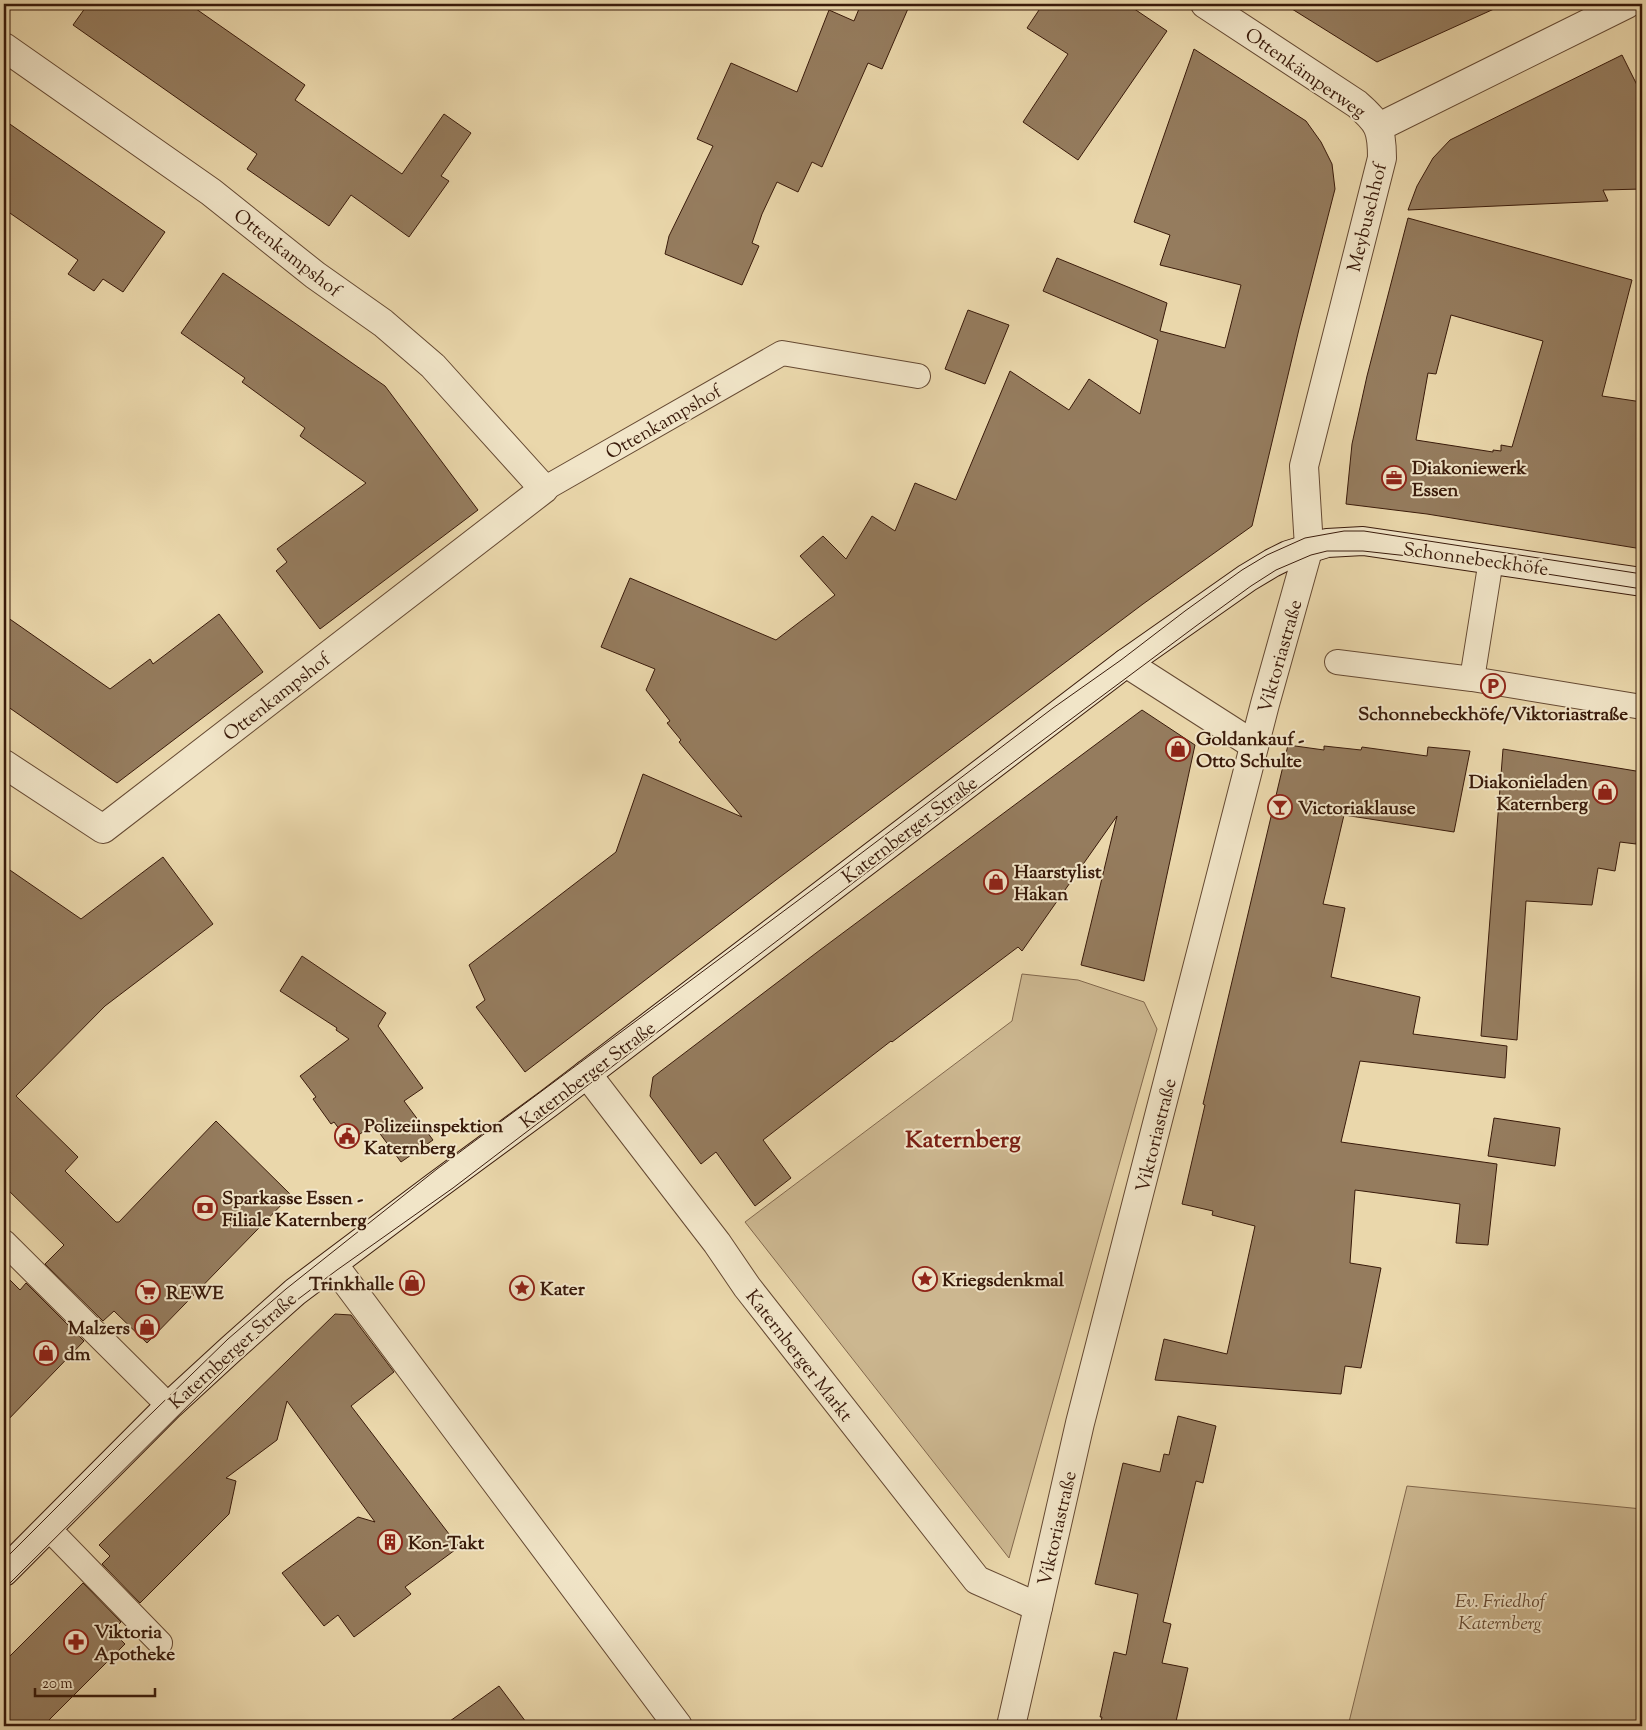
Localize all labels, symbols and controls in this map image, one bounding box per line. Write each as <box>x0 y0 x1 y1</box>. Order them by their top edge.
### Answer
street label: Ottenkämperweg <box>1239 22 1371 126</box>
street label: Meybuschhof <box>1342 159 1395 275</box>
street label: Ottenkampshof <box>227 203 347 305</box>
street label: Ottenkampshof <box>601 378 728 467</box>
place label: Diakoniewerk Essen <box>1412 456 1527 505</box>
office icon: Diakoniewerk Essen <box>1381 465 1407 491</box>
street label: Schonnebeckhöfe <box>1401 537 1550 584</box>
street label: Viktoriastraße <box>1252 597 1310 716</box>
street label: Ottenkampshof <box>218 646 338 749</box>
parking icon: Schonnebeckhöfe/Viktoriastraße <box>1480 673 1506 699</box>
place label: Schonnebeckhöfe/Viktoriastraße <box>1358 702 1628 729</box>
place label: Goldankauf - Otto Schulte <box>1196 727 1305 776</box>
shop icon: Goldankauf - Otto Schulte <box>1165 736 1191 762</box>
place label: Diakonieladen Katernberg <box>1469 770 1589 819</box>
street label: Katernberger Straße <box>837 771 984 891</box>
shop icon: Diakonieladen Katernberg <box>1592 779 1618 805</box>
bar icon: Victoriaklause <box>1267 794 1293 820</box>
place label: Victoriaklause <box>1298 796 1416 823</box>
place label: Haarstylist Hakan <box>1014 860 1102 909</box>
shop icon: Haarstylist Hakan <box>983 869 1009 895</box>
street label: Katernberger Straße <box>515 1016 662 1136</box>
street label: Viktoriastraße <box>1130 1076 1185 1195</box>
place label: Polizeiinspektion Katernberg <box>364 1114 504 1163</box>
public building icon: Polizeiinspektion Katernberg <box>334 1123 360 1149</box>
district label: Katernberg <box>905 1124 1021 1158</box>
place label: Sparkasse Essen - Filiale Katernberg <box>222 1186 367 1235</box>
bank icon: Sparkasse Essen - Filiale Katernberg <box>192 1195 218 1221</box>
place icon: Kriegsdenkmal <box>912 1266 938 1292</box>
place label: Kriegsdenkmal <box>942 1268 1065 1295</box>
shop icon: Trinkhalle <box>399 1270 425 1296</box>
place label: Trinkhalle <box>309 1272 394 1299</box>
place icon: Kater <box>509 1275 535 1301</box>
place label: Kater <box>540 1277 586 1304</box>
supermarket icon: REWE <box>135 1279 161 1305</box>
place label: REWE <box>166 1281 224 1308</box>
street label: Katernberger Markt <box>738 1285 859 1429</box>
street label: Katernberger Straße <box>164 1287 304 1417</box>
shop icon: Malzers <box>134 1314 160 1340</box>
place label: Malzers <box>68 1316 131 1343</box>
shop icon: dm <box>33 1340 59 1366</box>
place label: dm <box>64 1342 91 1369</box>
street label: Viktoriastraße <box>1032 1469 1085 1588</box>
building icon: Kon-Takt <box>377 1529 403 1555</box>
place label: Kon-Takt <box>408 1531 485 1558</box>
park label: Ev. Friedhof Katernberg <box>1455 1589 1548 1638</box>
place label: Viktoria Apotheke <box>94 1620 175 1669</box>
pharmacy icon: Viktoria Apotheke <box>63 1629 89 1655</box>
scale bar <box>35 1665 155 1697</box>
text: 20 m <box>42 1674 73 1695</box>

